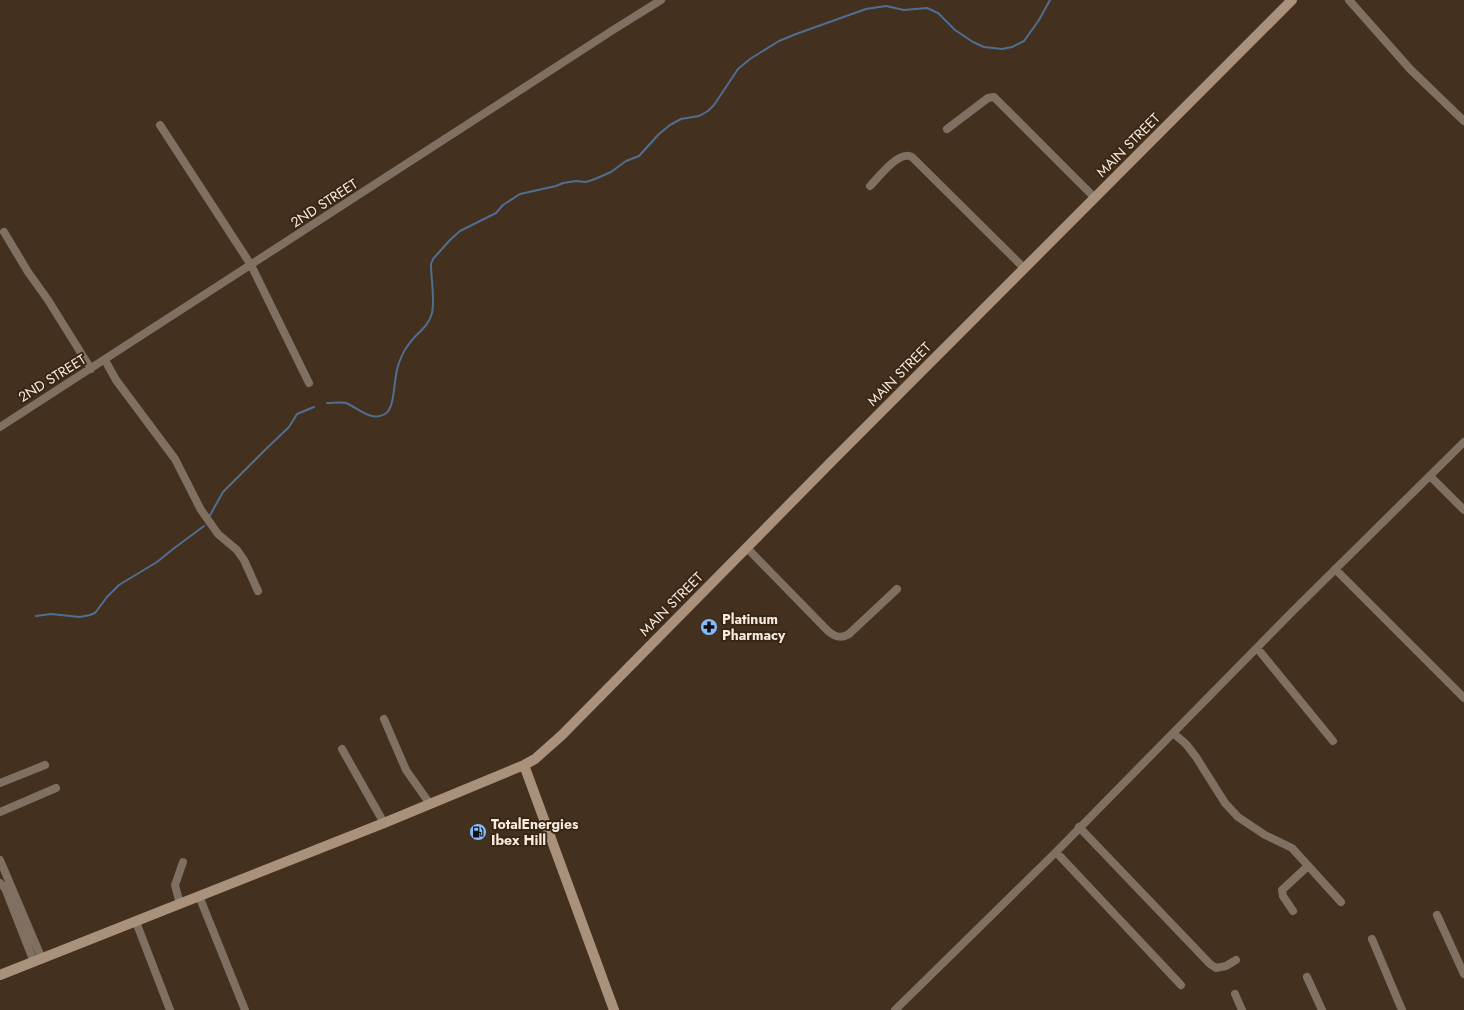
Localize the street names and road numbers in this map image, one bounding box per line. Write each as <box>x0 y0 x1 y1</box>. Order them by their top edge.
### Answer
street label: MAIN STREET <box>1092 108 1165 181</box>
street label: 2ND STREET <box>286 174 362 232</box>
street label: MAIN STREET <box>863 337 936 410</box>
street label: 2ND STREET <box>14 349 90 407</box>
street label: MAIN STREET <box>635 567 708 640</box>

